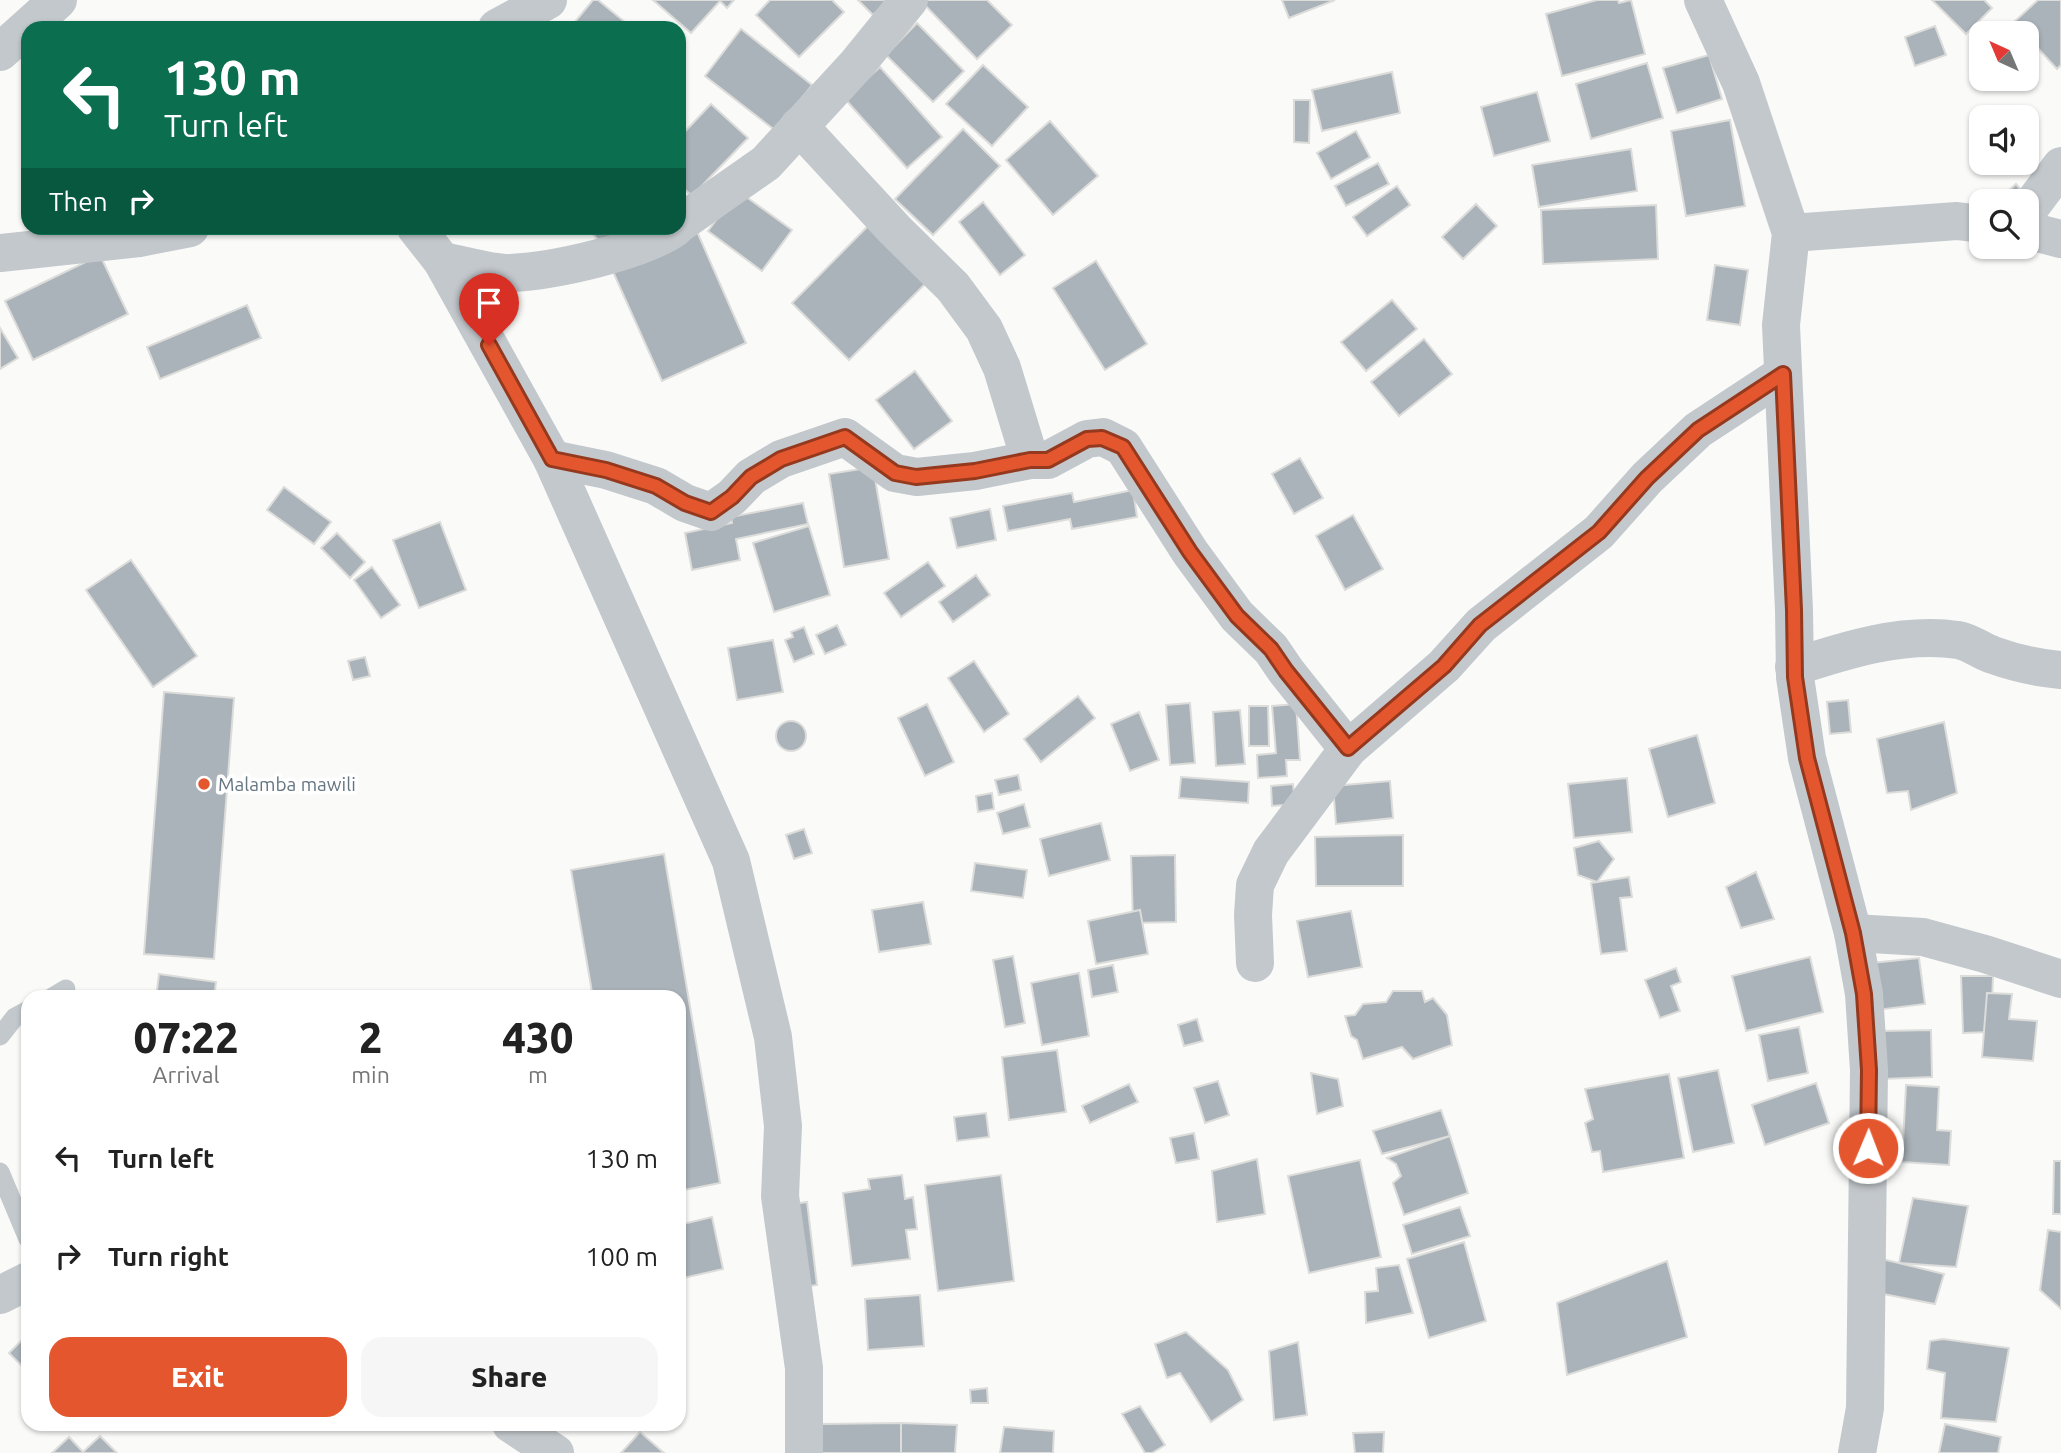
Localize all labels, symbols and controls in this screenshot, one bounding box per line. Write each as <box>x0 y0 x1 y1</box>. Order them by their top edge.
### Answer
north arrow <box>1969 21 2039 91</box>
map controls <box>1969 21 2039 259</box>
icon: left <box>49 49 140 140</box>
text: 130 m <box>164 49 301 104</box>
button: sound <box>1969 105 2039 175</box>
text: Turn left <box>164 107 288 143</box>
icon: right <box>122 182 160 220</box>
text: Then <box>49 187 108 216</box>
button: search <box>1969 189 2039 259</box>
pin <box>459 273 519 345</box>
icon: arrive <box>470 284 508 322</box>
place label: Malamba mawili <box>218 773 356 795</box>
marker: Malamba mawili <box>196 776 212 792</box>
text: 07:22 <box>134 1014 239 1061</box>
text: 2 <box>359 1014 382 1061</box>
text: 430 <box>502 1014 573 1061</box>
text: Arrival <box>153 1062 220 1087</box>
text: min <box>351 1062 390 1087</box>
text: m <box>528 1062 548 1087</box>
position arrow <box>1831 1111 1905 1185</box>
icon: left <box>49 1139 87 1177</box>
text: Turn left <box>108 1144 214 1173</box>
text: 130 m <box>586 1144 658 1173</box>
icon: right <box>49 1237 87 1275</box>
text: Turn right <box>108 1242 229 1271</box>
text: 100 m <box>586 1242 658 1271</box>
button: Exit <box>49 1337 347 1417</box>
button: Share <box>361 1337 658 1417</box>

